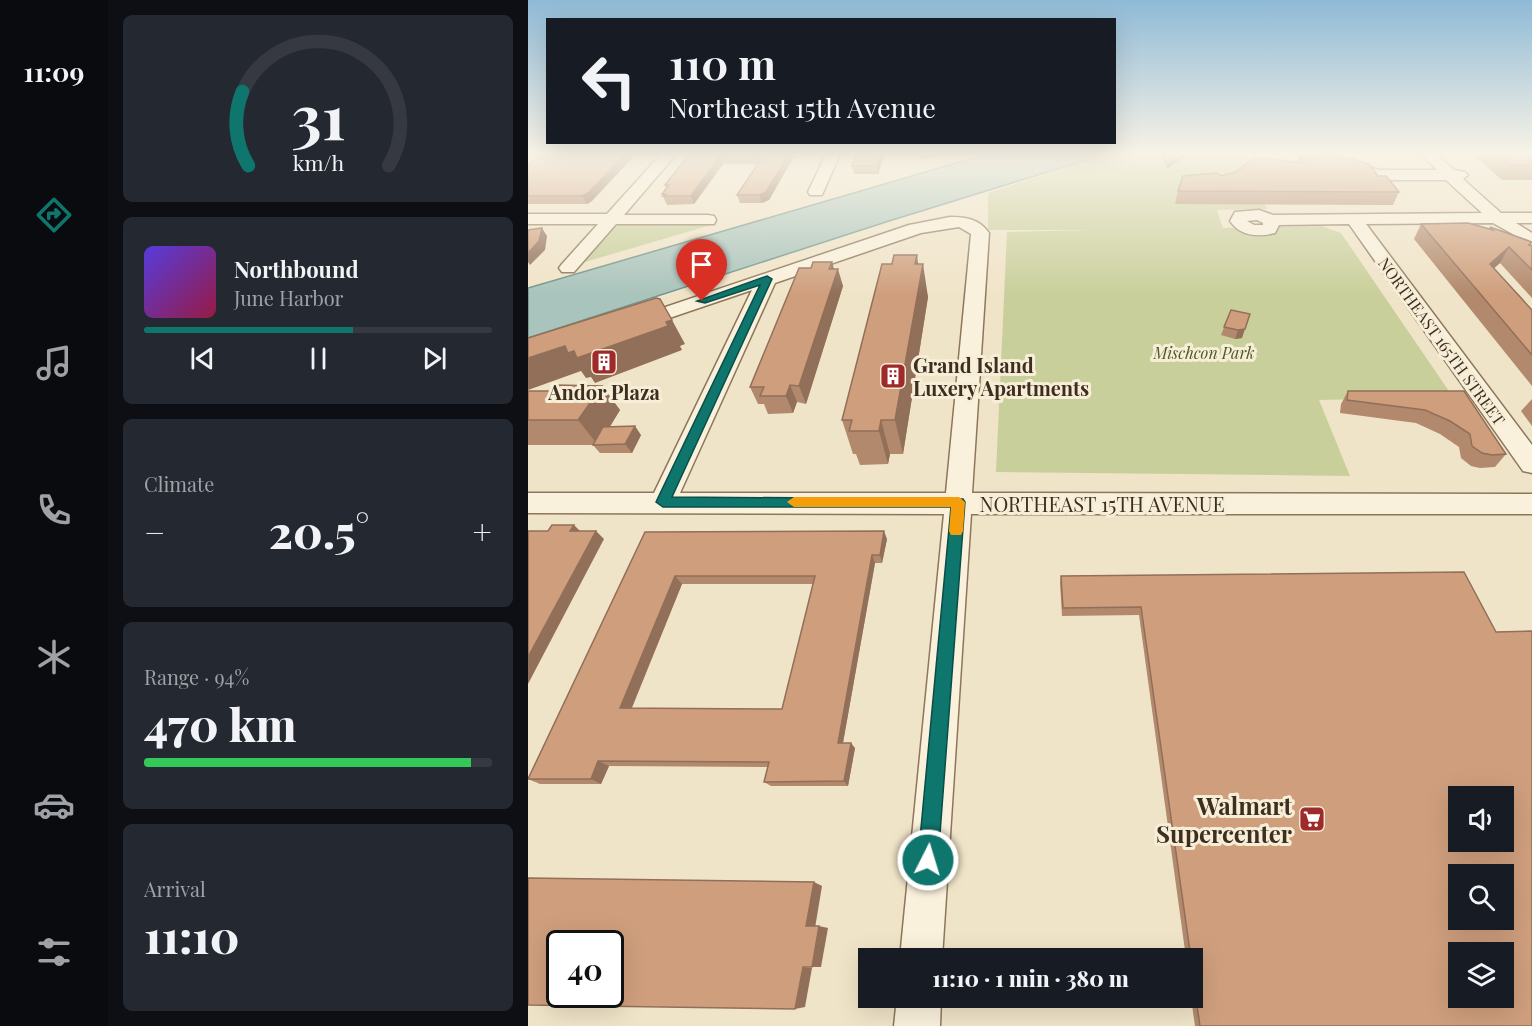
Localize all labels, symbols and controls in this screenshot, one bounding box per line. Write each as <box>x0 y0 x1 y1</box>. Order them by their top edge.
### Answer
text: 110 m <box>669 35 776 91</box>
icon: left <box>570 42 648 120</box>
text: 11:09 <box>24 53 84 89</box>
text: 31 <box>291 72 345 156</box>
text: Northeast 15th Avenue <box>669 89 936 125</box>
text: km/h <box>292 148 344 176</box>
icon: directions <box>33 194 75 236</box>
pin <box>676 239 727 301</box>
icon: arrive <box>685 248 718 281</box>
street label: NORTHEAST 165TH STREET <box>1374 253 1510 429</box>
text: Northbound <box>234 254 359 284</box>
text: June Harbor <box>234 284 344 311</box>
icon: music <box>33 342 75 384</box>
icon: previous <box>186 342 219 375</box>
icon: pause <box>302 342 335 375</box>
icon: next <box>418 342 451 375</box>
park label: Mischcon Park <box>1153 342 1254 363</box>
building icon: Andor Plaza <box>589 347 619 377</box>
place label: Grand Island Luxery Apartments <box>913 351 1089 401</box>
building icon: Grand Island Luxery Apartments <box>878 361 908 391</box>
place label: Andor Plaza <box>547 378 660 405</box>
text: Climate <box>144 470 214 497</box>
icon: phone <box>33 489 75 531</box>
street label: NORTHEAST 15TH AVENUE <box>979 490 1225 517</box>
text: 20.5° <box>269 500 369 560</box>
text: − <box>144 509 165 553</box>
text: + <box>473 509 492 553</box>
icon: climate <box>33 636 75 678</box>
text: Range · 94% <box>144 663 249 690</box>
text: 470 km <box>144 693 297 753</box>
icon: car <box>33 784 75 826</box>
map controls <box>1448 786 1514 1008</box>
button: sound <box>1448 786 1514 852</box>
place label: Walmart Supercenter <box>1156 789 1293 849</box>
supermarket icon: Walmart Supercenter <box>1297 804 1327 834</box>
position arrow <box>896 828 960 892</box>
button: search <box>1448 864 1514 930</box>
text: Arrival <box>144 875 206 902</box>
text: 11:10 <box>144 905 240 965</box>
speed limit sign: 40 <box>546 930 624 1008</box>
icon: filters <box>33 931 75 973</box>
button: layers <box>1448 942 1514 1008</box>
text: 11:10 · 1 min · 380 m <box>932 963 1129 993</box>

